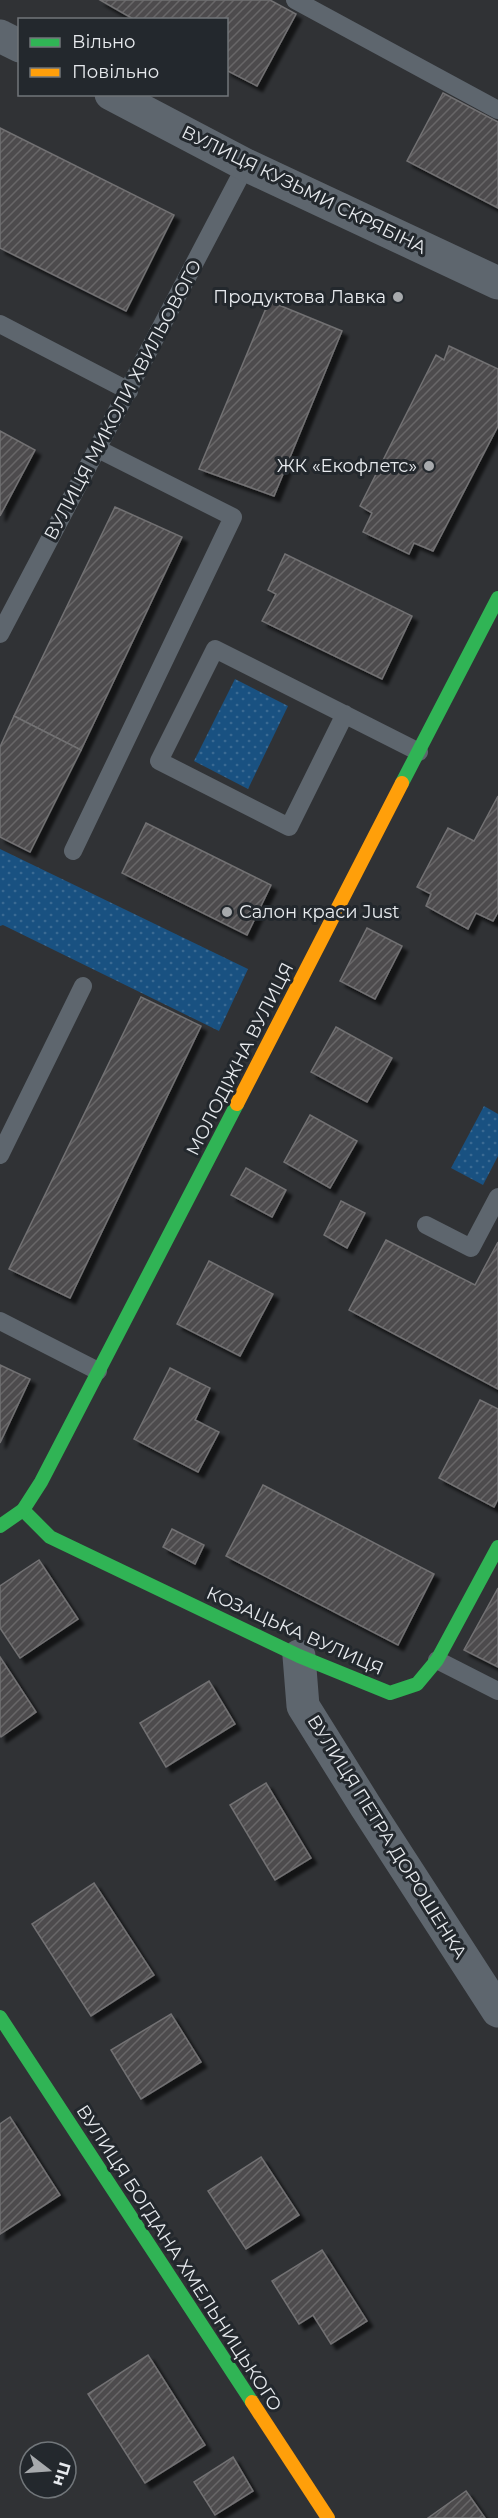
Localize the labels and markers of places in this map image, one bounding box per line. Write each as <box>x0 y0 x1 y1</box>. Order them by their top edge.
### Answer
place label: Продуктова Лавка <box>213 286 386 308</box>
marker: Продуктова Лавка <box>391 290 405 304</box>
place label: ЖК «Екофлетс» <box>277 455 417 477</box>
marker: ЖК «Екофлетс» <box>422 459 436 473</box>
place label: Салон краси Just <box>239 901 400 923</box>
marker: Салон краси Just <box>220 905 234 919</box>

